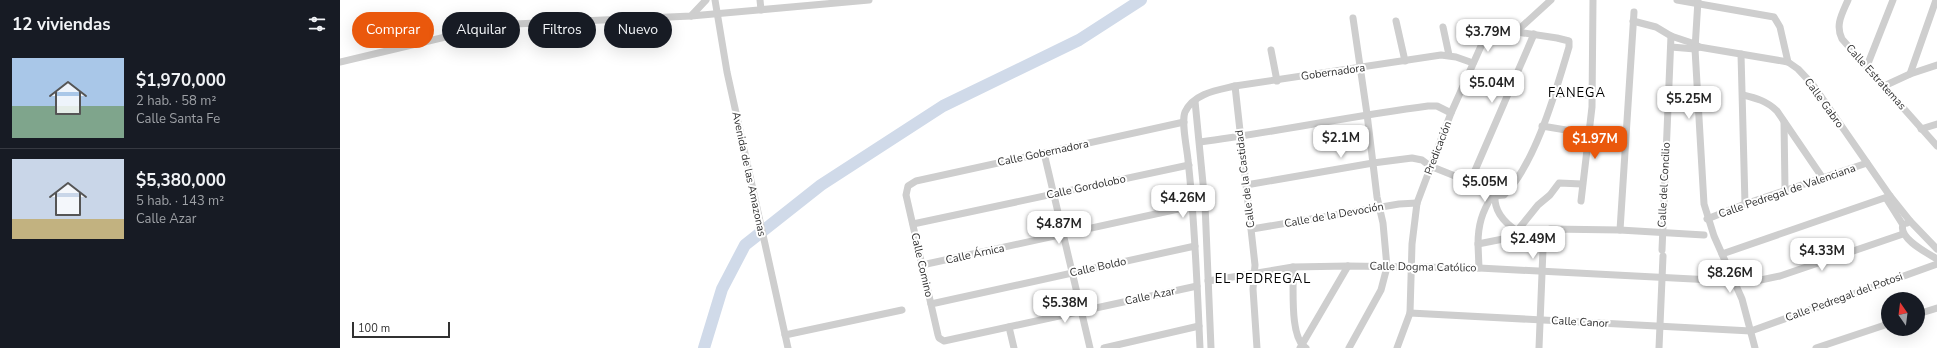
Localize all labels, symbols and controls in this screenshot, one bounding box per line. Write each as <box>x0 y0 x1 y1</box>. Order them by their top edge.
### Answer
chip: Comprar <box>352 12 434 48</box>
chip: Alquilar <box>442 12 520 48</box>
chip: Filtros <box>528 12 596 48</box>
chip: Nuevo <box>604 12 672 48</box>
text: 12 viviendas <box>12 13 111 36</box>
icon: filters <box>306 13 328 35</box>
pin: $3.79M <box>1455 19 1521 53</box>
text: $3.79M <box>1465 23 1511 41</box>
street label: Calle Estratemas <box>1842 41 1910 113</box>
street label: Gobernadora <box>1300 60 1366 84</box>
text: $1,970,000 <box>136 69 226 92</box>
pin: $5.04M <box>1459 70 1525 104</box>
icon: home <box>44 74 92 122</box>
text: $5.04M <box>1469 74 1515 92</box>
street label: Calle Gabro <box>1801 75 1847 131</box>
district label: FANEGA <box>1548 84 1606 102</box>
pin: $5.25M <box>1656 86 1722 120</box>
text: $5.25M <box>1666 90 1712 108</box>
text: 2 hab. · 58 m² <box>136 92 216 110</box>
text: Calle Santa Fe <box>136 110 220 128</box>
street label: Avenida de las Amazonas <box>728 110 770 238</box>
street label: Predicación <box>1421 119 1455 177</box>
pin: $2.1M <box>1313 125 1369 159</box>
pin: $1.97M <box>1562 126 1628 160</box>
street label: Calle de la Castidad <box>1232 129 1258 229</box>
text: $2.1M <box>1322 129 1360 147</box>
text: $1.97M <box>1572 130 1618 148</box>
street label: Calle Gobernadora <box>996 136 1090 170</box>
street label: Calle del Concilio <box>1654 142 1674 228</box>
street label: Calle Pedregal de Valenciana <box>1716 160 1858 222</box>
text: $5,380,000 <box>136 169 226 192</box>
pin: $5.05M <box>1452 169 1518 203</box>
street label: Calle Gordolobo <box>1045 171 1127 203</box>
text: $5.05M <box>1462 173 1508 191</box>
icon: home <box>44 175 92 223</box>
pin: $4.26M <box>1150 185 1216 219</box>
text: $4.26M <box>1160 189 1206 207</box>
text: 5 hab. · 143 m² <box>136 192 224 210</box>
street label: Calle de la Devoción <box>1283 199 1385 231</box>
text: Calle Azar <box>136 210 196 228</box>
pin: $4.87M <box>1026 211 1092 245</box>
text: $4.87M <box>1036 215 1082 233</box>
pin: $2.49M <box>1500 226 1566 260</box>
text: $2.49M <box>1510 230 1556 248</box>
street label: Calle Comino <box>907 231 937 299</box>
pin: $4.33M <box>1789 238 1855 272</box>
street label: Calle Árnica <box>944 239 1006 268</box>
text: $4.33M <box>1799 242 1845 260</box>
street label: Calle Boldo <box>1068 254 1128 280</box>
street label: Calle Dogma Católico <box>1369 259 1477 275</box>
pin: $8.26M <box>1697 260 1763 294</box>
text: $8.26M <box>1707 264 1753 282</box>
street label: Calle Pedregal del Potosi <box>1783 269 1905 325</box>
district label: EL PEDREGAL <box>1215 270 1311 288</box>
street label: Calle Azar <box>1123 283 1177 309</box>
pin: $5.38M <box>1032 290 1098 324</box>
north arrow <box>1881 292 1925 336</box>
map controls <box>1881 292 1925 336</box>
text: $5.38M <box>1042 294 1088 312</box>
street label: Calle Canor <box>1551 313 1609 331</box>
scale bar <box>352 320 450 339</box>
text: 100 m <box>358 321 390 336</box>

